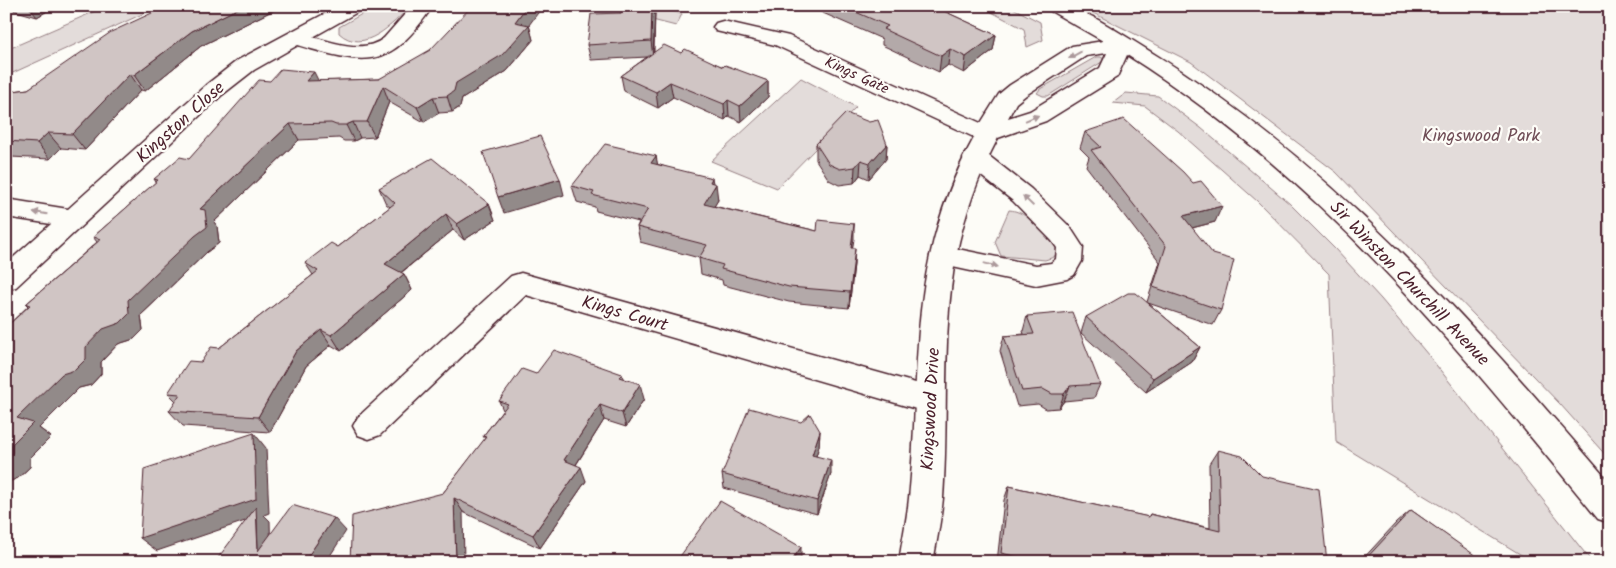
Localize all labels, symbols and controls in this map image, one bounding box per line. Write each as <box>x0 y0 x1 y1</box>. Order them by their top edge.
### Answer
street label: Kings Gate <box>820 51 893 101</box>
one-way arrow <box>1068 51 1082 59</box>
street label: Kingston Close <box>130 75 232 171</box>
one-way arrow <box>1025 114 1040 122</box>
park label: Kingswood Park <box>1422 122 1541 151</box>
one-way arrow <box>1022 195 1034 207</box>
street label: Sir Winston Churchill Avenue <box>1322 195 1496 373</box>
one-way arrow <box>32 209 48 217</box>
one-way arrow <box>983 261 998 269</box>
street label: Kings Court <box>578 288 672 341</box>
street label: Kingswood Drive <box>914 347 949 471</box>

